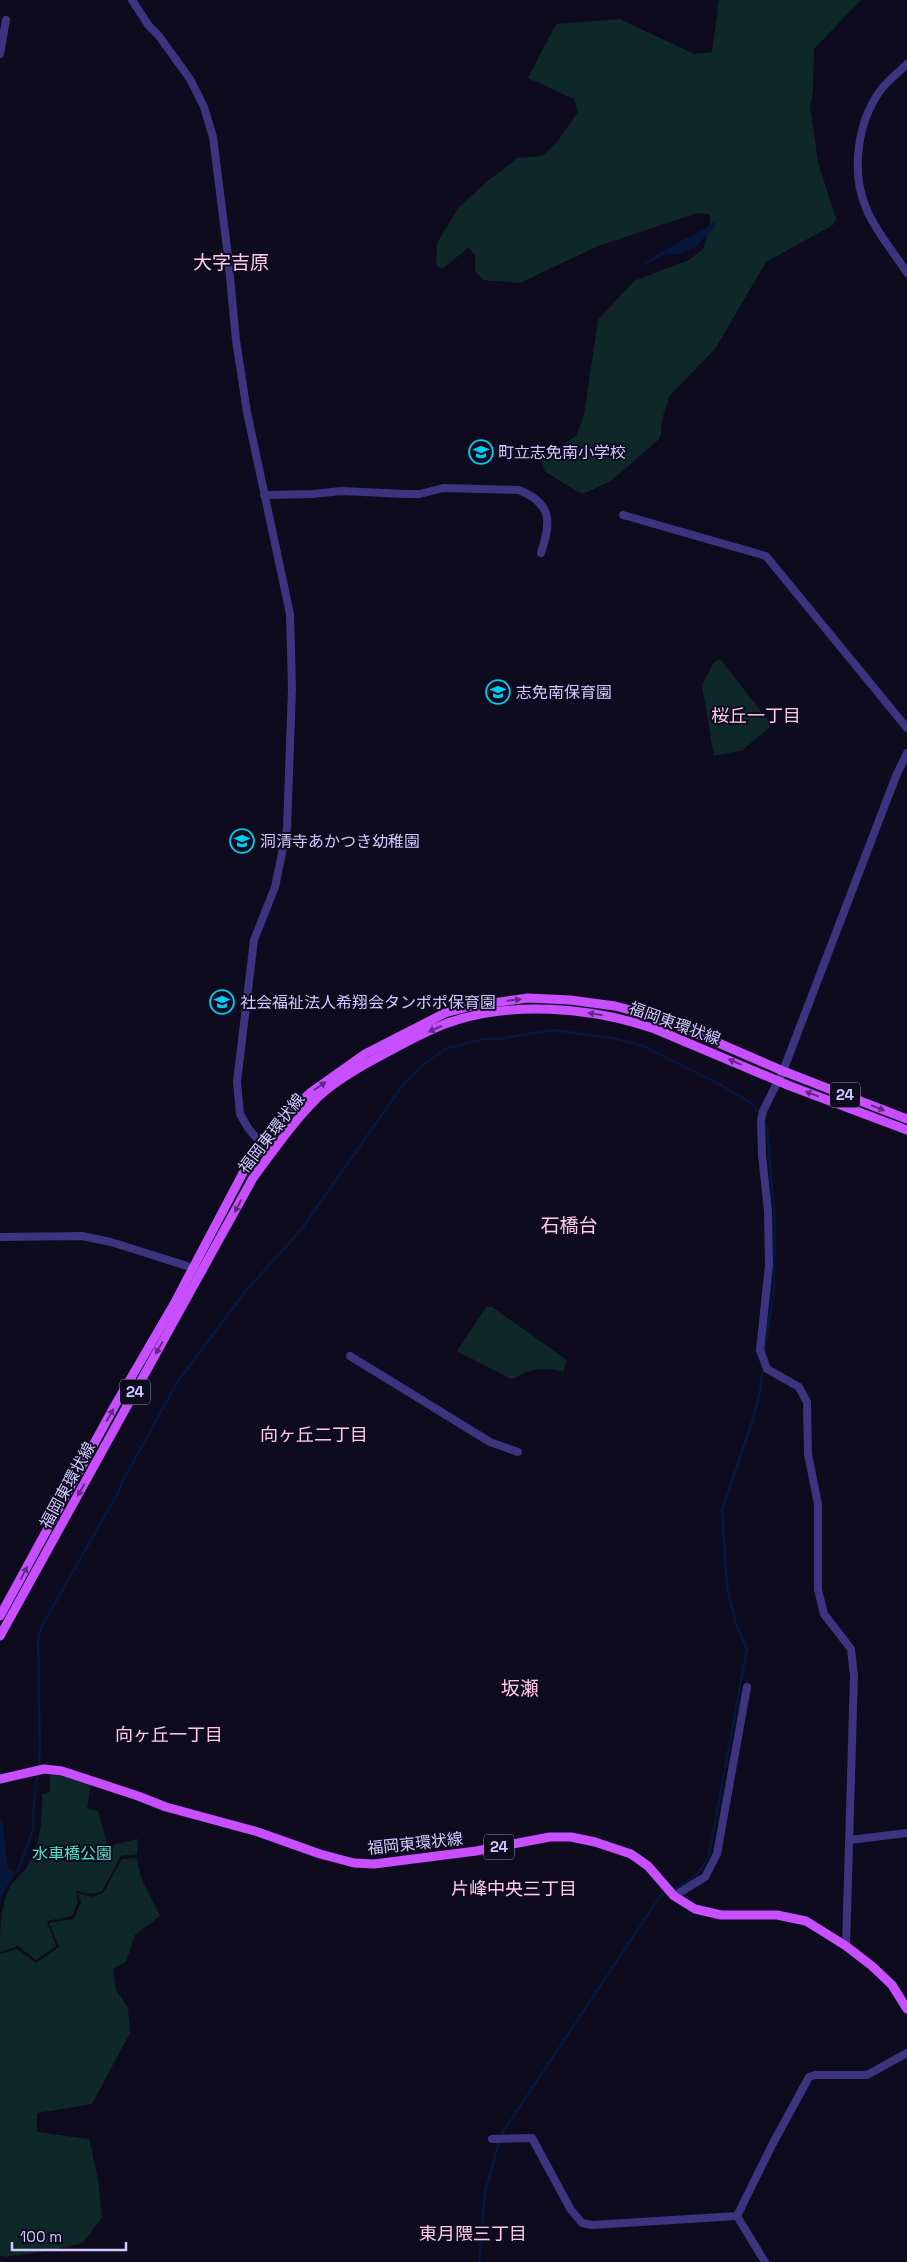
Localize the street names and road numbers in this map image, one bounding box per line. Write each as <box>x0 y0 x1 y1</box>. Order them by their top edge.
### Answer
street label: 福岡東環状線 <box>626 997 724 1050</box>
road number: 24 <box>830 1082 860 1108</box>
street label: 福岡東環状線 <box>234 1089 309 1178</box>
road number: 24 <box>120 1380 150 1404</box>
street label: 福岡東環状線 <box>35 1438 100 1532</box>
street label: 福岡東環状線 <box>366 1828 464 1859</box>
road number: 24 <box>484 1834 514 1860</box>

